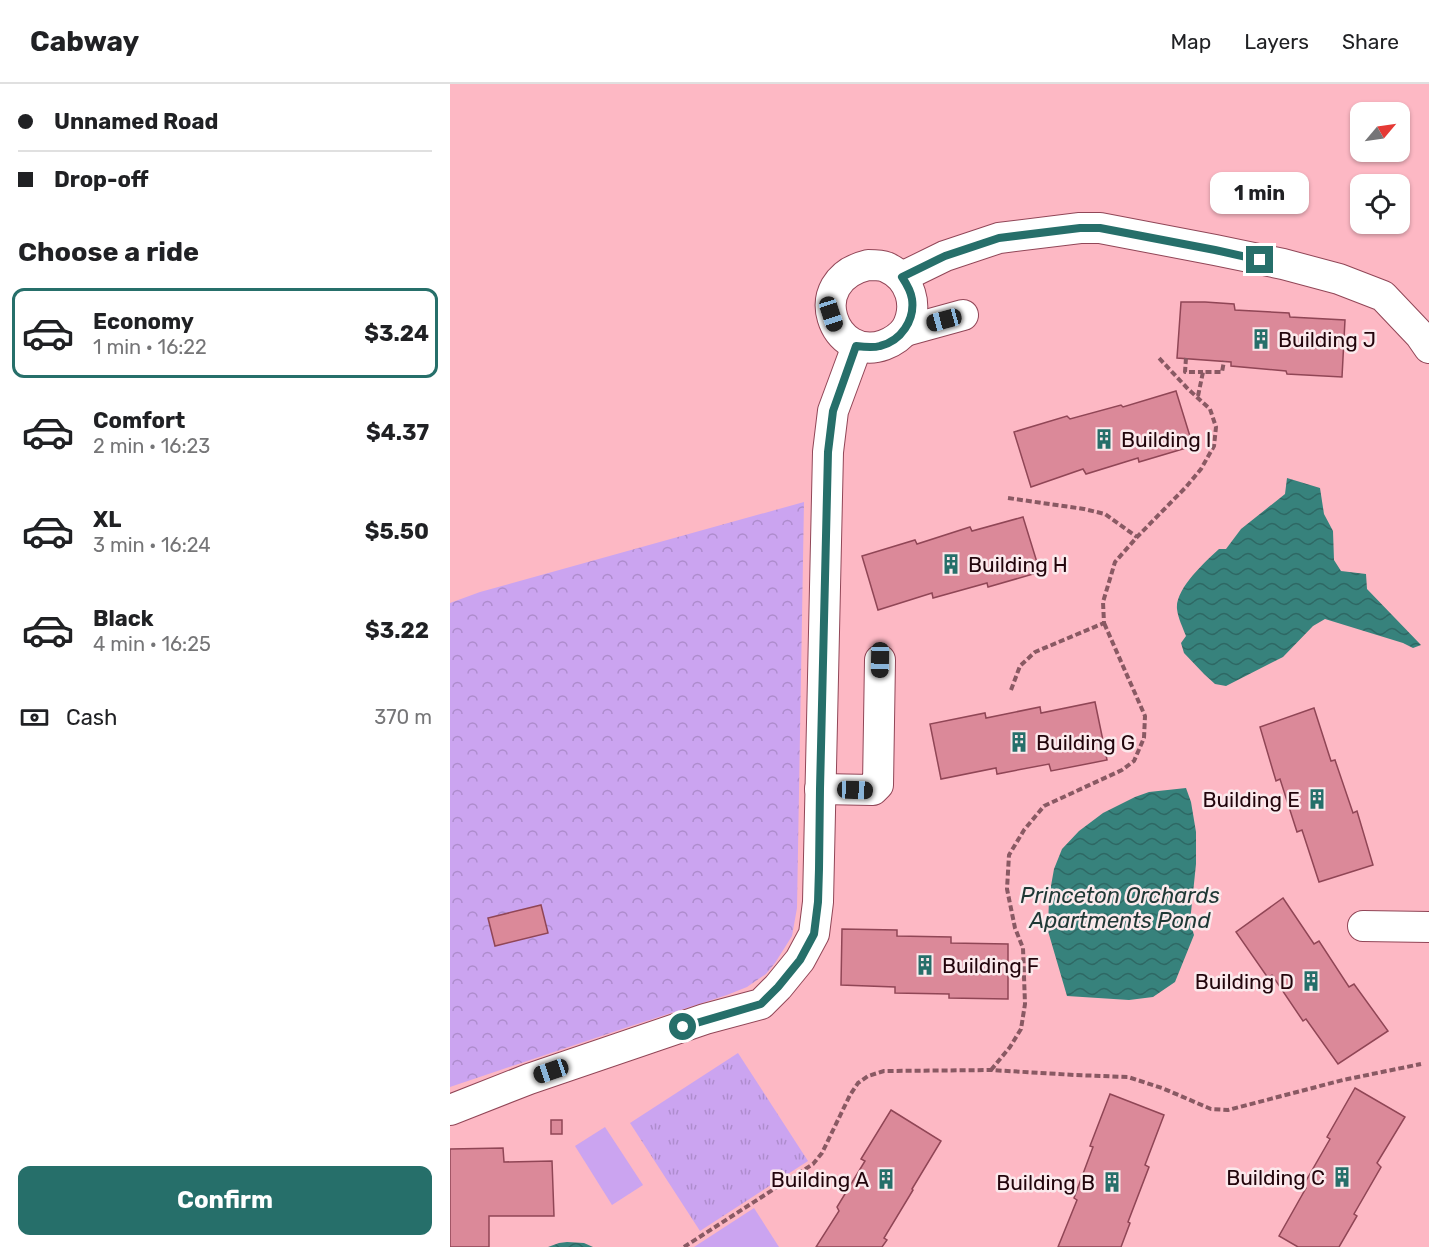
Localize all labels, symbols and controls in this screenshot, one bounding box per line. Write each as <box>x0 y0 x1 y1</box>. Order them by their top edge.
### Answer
text: Cabway <box>30 25 139 58</box>
text: Map <box>1170 29 1211 54</box>
text: Layers <box>1244 29 1309 54</box>
text: Share <box>1342 29 1399 54</box>
north arrow <box>1350 102 1410 162</box>
map controls <box>1350 102 1410 234</box>
text: Unnamed Road <box>54 108 218 135</box>
text: Drop-off <box>54 166 149 193</box>
callout: 1 min <box>1210 173 1310 215</box>
button: locate <box>1350 174 1410 234</box>
text: 1 min <box>1234 181 1285 205</box>
text: Choose a ride <box>18 236 199 268</box>
route end <box>1246 246 1273 273</box>
car <box>817 294 845 334</box>
icon: car <box>21 306 75 360</box>
car <box>924 307 964 333</box>
text: Economy <box>93 308 194 335</box>
text: $3.24 <box>364 320 429 347</box>
building icon: Building J <box>1249 327 1273 351</box>
place label: Building J <box>1278 327 1376 352</box>
text: 1 min · 16:22 <box>93 335 207 359</box>
icon: car <box>21 405 75 459</box>
text: Comfort <box>93 407 185 434</box>
text: $4.37 <box>366 419 429 446</box>
building icon: Building I <box>1092 427 1116 451</box>
place label: Building I <box>1121 427 1212 452</box>
text: 2 min · 16:23 <box>93 434 210 458</box>
icon: car <box>21 504 75 558</box>
text: XL <box>93 506 121 533</box>
text: $5.50 <box>365 518 429 545</box>
text: 3 min · 16:24 <box>93 533 211 557</box>
building icon: Building H <box>939 552 963 576</box>
place label: Building H <box>968 552 1068 577</box>
icon: car <box>21 603 75 657</box>
text: Black <box>93 605 154 632</box>
text: $3.22 <box>365 617 429 644</box>
text: 4 min · 16:25 <box>93 632 211 656</box>
car <box>871 642 889 678</box>
icon: cash <box>18 701 51 734</box>
text: Cash <box>66 704 117 731</box>
text: 370 m <box>374 705 432 729</box>
building icon: Building G <box>1007 730 1031 754</box>
place label: Building G <box>1036 730 1135 755</box>
car <box>837 780 873 800</box>
place label: Building E <box>1202 787 1300 812</box>
building icon: Building E <box>1305 787 1329 811</box>
water label: Princeton Orchards Apartments Pond <box>1020 882 1220 934</box>
building icon: Building F <box>913 953 937 977</box>
place label: Building F <box>942 953 1039 978</box>
place label: Building D <box>1195 969 1294 994</box>
building icon: Building D <box>1299 969 1323 993</box>
route start <box>669 1013 696 1040</box>
car <box>531 1057 571 1085</box>
place label: Building C <box>1226 1165 1325 1190</box>
building icon: Building C <box>1330 1165 1354 1189</box>
button: Confirm <box>18 1166 432 1235</box>
place label: Building A <box>771 1167 869 1192</box>
building icon: Building A <box>874 1167 898 1191</box>
place label: Building B <box>996 1170 1095 1195</box>
building icon: Building B <box>1100 1170 1124 1194</box>

